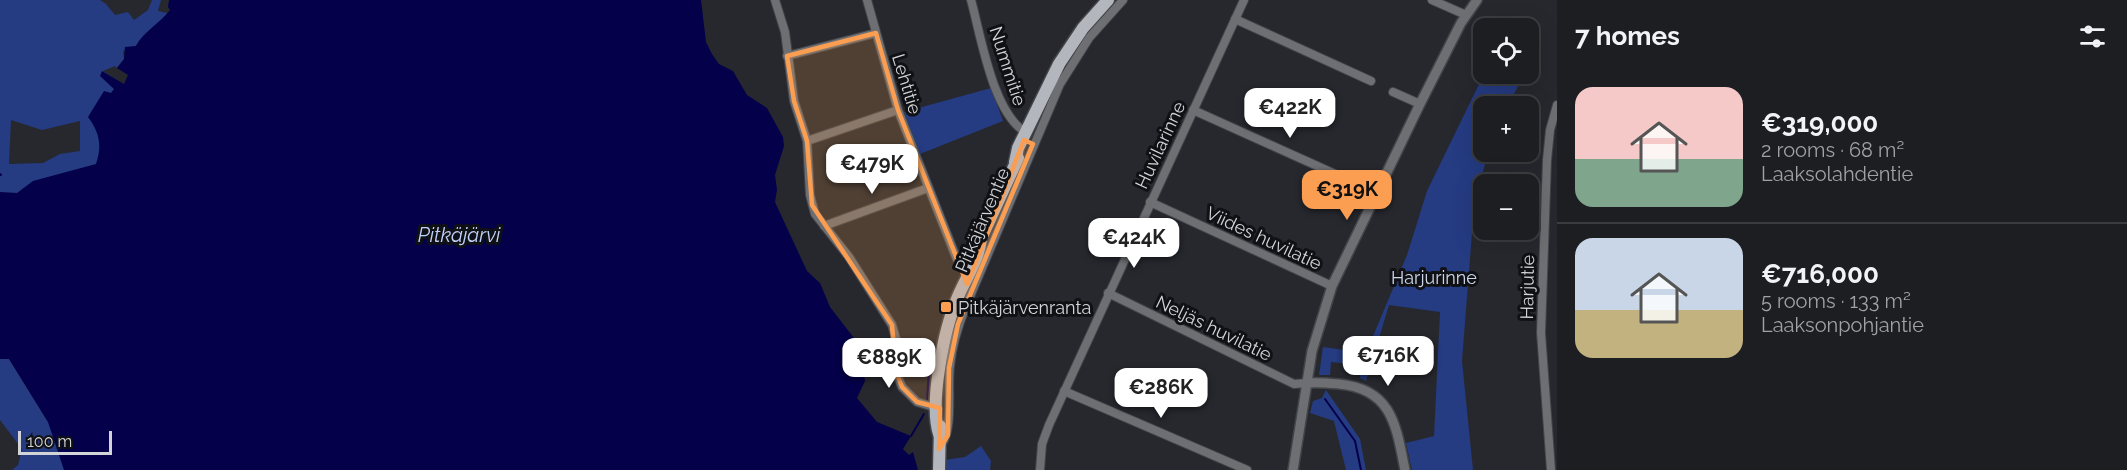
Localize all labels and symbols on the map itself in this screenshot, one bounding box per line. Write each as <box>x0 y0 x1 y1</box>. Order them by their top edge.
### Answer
street label: Nummitie <box>985 24 1031 109</box>
street label: Lehtitie <box>888 51 926 117</box>
pin: €422K <box>1248 88 1332 139</box>
street label: Huvilarinne <box>1131 98 1190 192</box>
pin: €479K <box>830 144 914 195</box>
street label: Pitkäjärventie <box>951 164 1014 275</box>
pin: €319K <box>1305 170 1389 221</box>
street label: Viides huvilatie <box>1203 202 1325 274</box>
pin: €424K <box>1092 218 1176 269</box>
water label: Pitkäjärvi <box>418 223 501 247</box>
street label: Harjutie <box>1516 254 1538 319</box>
park label: Harjurinne <box>1391 267 1477 288</box>
street label: Neljäs huvilatie <box>1153 291 1276 365</box>
place label: Pitkäjärvenranta <box>958 297 1091 318</box>
marker: Pitkäjärvenranta <box>939 300 953 314</box>
pin: €716K <box>1346 336 1430 387</box>
pin: €889K <box>847 338 931 389</box>
pin: €286K <box>1119 368 1203 419</box>
scale bar <box>18 428 112 456</box>

